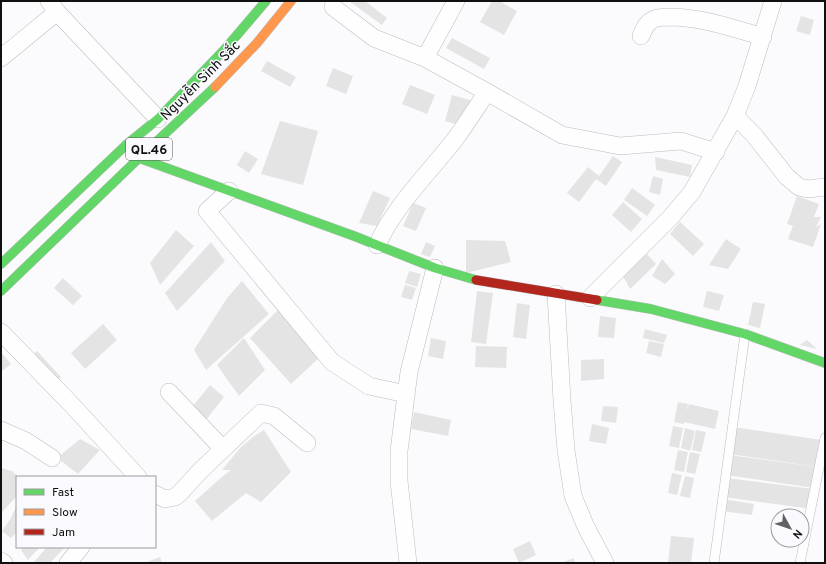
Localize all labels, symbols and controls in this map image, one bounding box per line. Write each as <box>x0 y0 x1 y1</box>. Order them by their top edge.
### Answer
street label: Nguyễn Sinh Sắc <box>157 37 245 125</box>
road number: QL.46 <box>126 138 172 160</box>
legend <box>16 476 156 548</box>
text: Fast <box>52 485 74 501</box>
text: Slow <box>52 505 78 521</box>
north arrow <box>770 508 810 548</box>
text: Jam <box>52 525 75 541</box>
text: N <box>789 526 805 541</box>

